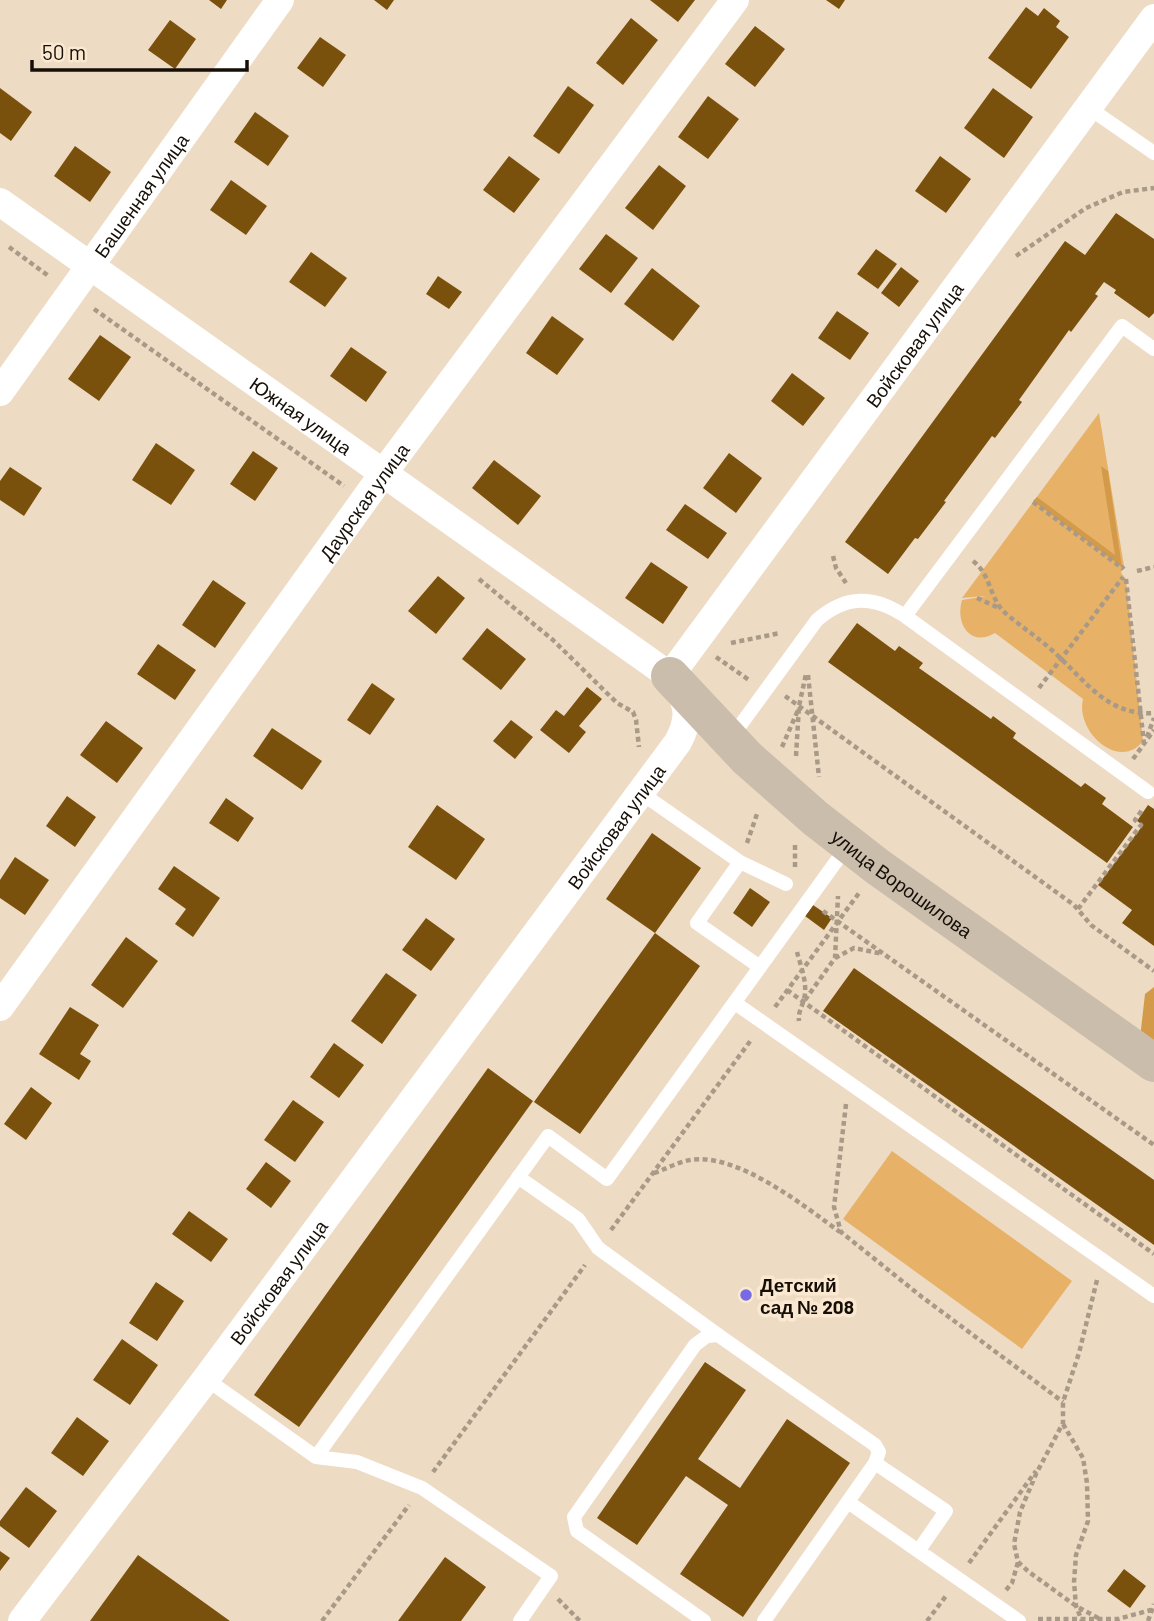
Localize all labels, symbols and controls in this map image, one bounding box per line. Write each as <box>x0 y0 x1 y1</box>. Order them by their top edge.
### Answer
scale bar <box>32 28 247 72</box>
text: 50 m <box>42 39 86 64</box>
street label: Башенная улица <box>89 128 193 262</box>
street label: Войсковая улица <box>860 277 968 411</box>
street label: Южная улица <box>246 371 357 459</box>
street label: Даурская улица <box>314 438 414 564</box>
street label: Войсковая улица <box>562 759 670 893</box>
street label: улица Ворошилова <box>827 824 977 942</box>
street label: Войсковая улица <box>224 1215 332 1349</box>
place label: Детский сад № 208 <box>760 1273 854 1318</box>
marker: Детский сад № 208 <box>738 1287 754 1303</box>

